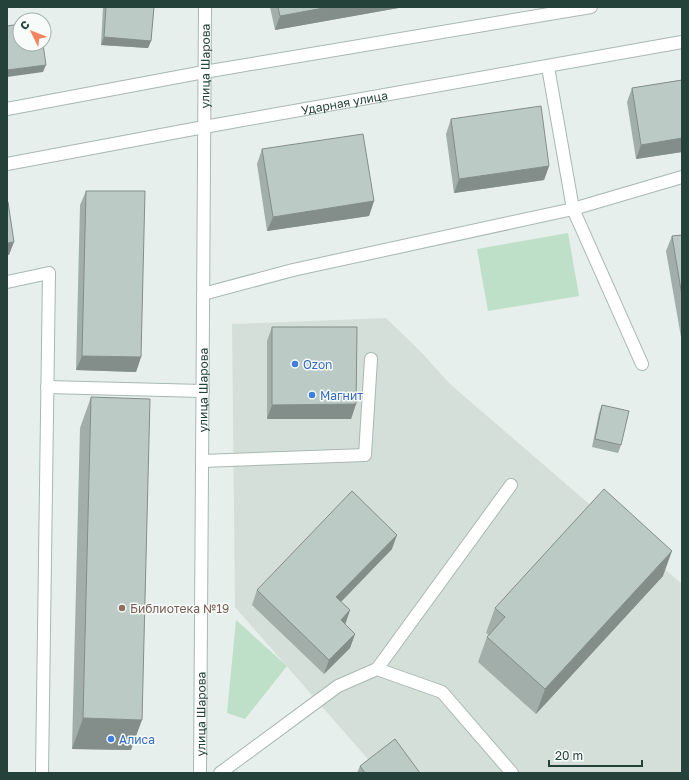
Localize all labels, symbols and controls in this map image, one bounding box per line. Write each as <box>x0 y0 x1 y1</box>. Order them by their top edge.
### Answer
north arrow <box>12 12 52 52</box>
text: С <box>17 17 32 32</box>
street label: улица Шарова <box>197 24 212 108</box>
street label: Ударная улица <box>300 87 389 117</box>
street label: улица Шарова <box>195 348 210 432</box>
place label: Ozon <box>303 357 332 372</box>
marker: Ozon <box>290 359 300 369</box>
place label: Магнит <box>320 388 363 403</box>
marker: Магнит <box>307 390 317 400</box>
place label: Библиотека №19 <box>130 601 229 616</box>
marker: Библиотека №19 <box>117 603 127 613</box>
street label: улица Шарова <box>193 672 208 756</box>
place label: Алиса <box>119 732 155 747</box>
marker: Алиса <box>106 734 116 744</box>
scale bar <box>549 742 642 768</box>
text: 20 m <box>555 748 583 763</box>

